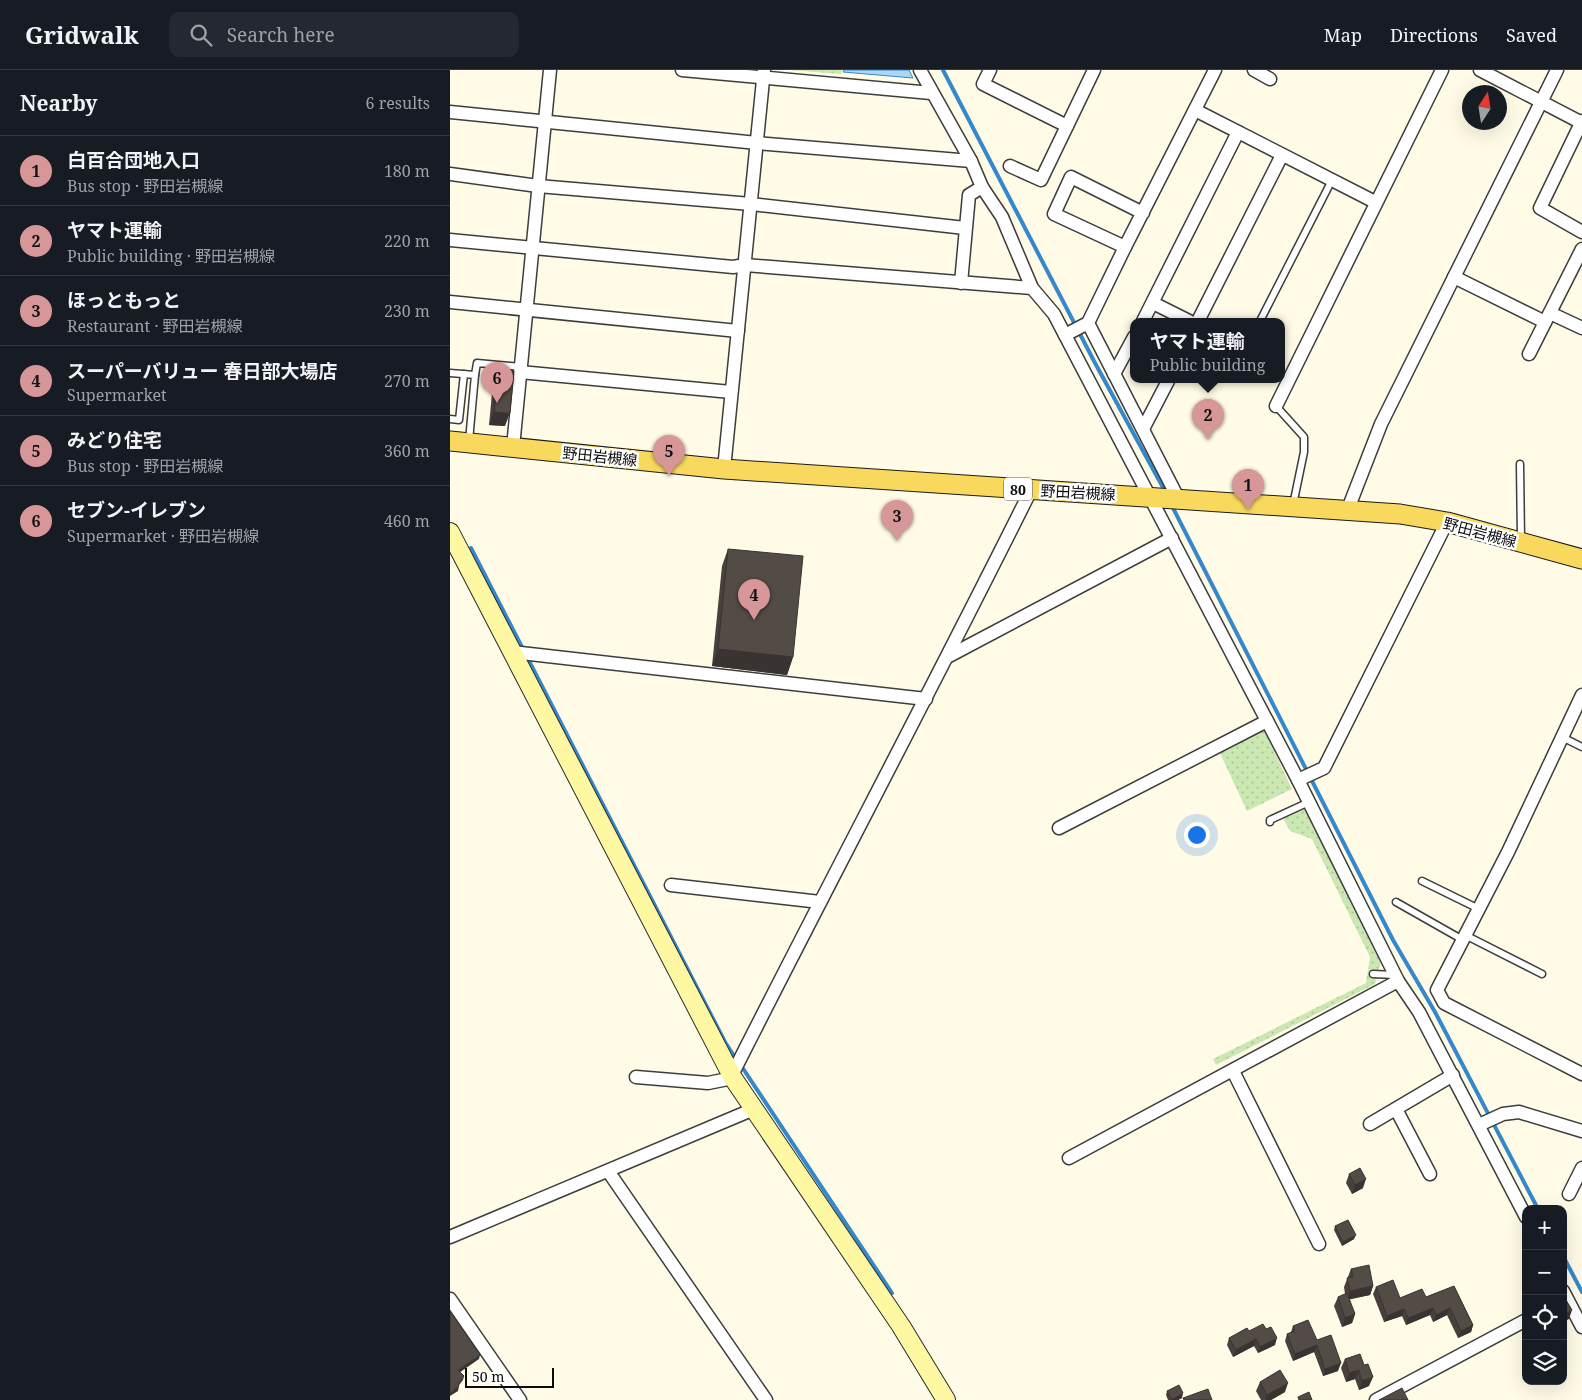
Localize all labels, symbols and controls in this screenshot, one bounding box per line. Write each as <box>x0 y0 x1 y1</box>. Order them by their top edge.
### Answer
search box <box>169 12 519 57</box>
text: Gridwalk <box>25 18 139 51</box>
icon: search <box>187 21 215 49</box>
text: Search here <box>227 22 335 48</box>
text: Map <box>1324 23 1362 47</box>
text: Directions <box>1390 23 1478 47</box>
text: Saved <box>1506 23 1557 47</box>
north arrow <box>1462 85 1507 130</box>
text: Nearby <box>20 89 98 117</box>
text: 6 results <box>366 92 430 114</box>
text: 白百合団地入口 <box>67 147 200 173</box>
text: 1 <box>31 160 41 182</box>
text: 180 m <box>384 160 430 182</box>
text: Bus stop · 野田岩槻線 <box>67 175 223 197</box>
text: ヤマト運輸 <box>67 217 162 243</box>
text: 2 <box>31 230 41 252</box>
text: 220 m <box>384 230 430 252</box>
text: Public building · 野田岩槻線 <box>67 245 275 267</box>
text: ほっともっと <box>67 287 181 313</box>
text: 3 <box>31 300 41 322</box>
text: 230 m <box>384 300 430 322</box>
text: Restaurant · 野田岩槻線 <box>67 315 243 337</box>
popup <box>1130 318 1285 383</box>
text: ヤマト運輸 <box>1150 328 1245 354</box>
text: Public building <box>1150 354 1265 376</box>
text: スーパーバリュー 春日部大場店 <box>67 358 338 384</box>
pin: 6 <box>481 362 513 403</box>
text: 4 <box>31 370 41 392</box>
text: 270 m <box>384 370 430 392</box>
text: Supermarket <box>67 384 167 406</box>
pin: 2 <box>1192 399 1224 440</box>
text: みどり住宅 <box>67 427 162 453</box>
pin: 5 <box>653 435 685 476</box>
text: 5 <box>31 440 41 462</box>
text: 360 m <box>384 440 430 462</box>
street label: 野田岩槻線 <box>562 442 638 470</box>
text: Bus stop · 野田岩槻線 <box>67 455 223 477</box>
pin: 1 <box>1232 469 1264 510</box>
road number: 80 <box>1004 478 1032 500</box>
street label: 野田岩槻線 <box>1040 480 1116 504</box>
text: セブン-イレブン <box>67 497 206 523</box>
pin: 3 <box>881 500 913 541</box>
text: 6 <box>31 510 41 532</box>
text: 460 m <box>384 510 430 532</box>
street label: 野田岩槻線 <box>1441 513 1519 551</box>
text: Supermarket · 野田岩槻線 <box>67 525 259 547</box>
pin: 4 <box>738 579 770 620</box>
your location <box>1184 822 1210 848</box>
map controls <box>1522 1205 1567 1385</box>
button: + <box>1522 1205 1567 1250</box>
button: − <box>1522 1250 1567 1295</box>
button: locate <box>1522 1295 1567 1340</box>
button: layers <box>1522 1340 1567 1385</box>
scale bar <box>465 1365 554 1388</box>
text: 50 m <box>472 1367 505 1386</box>

